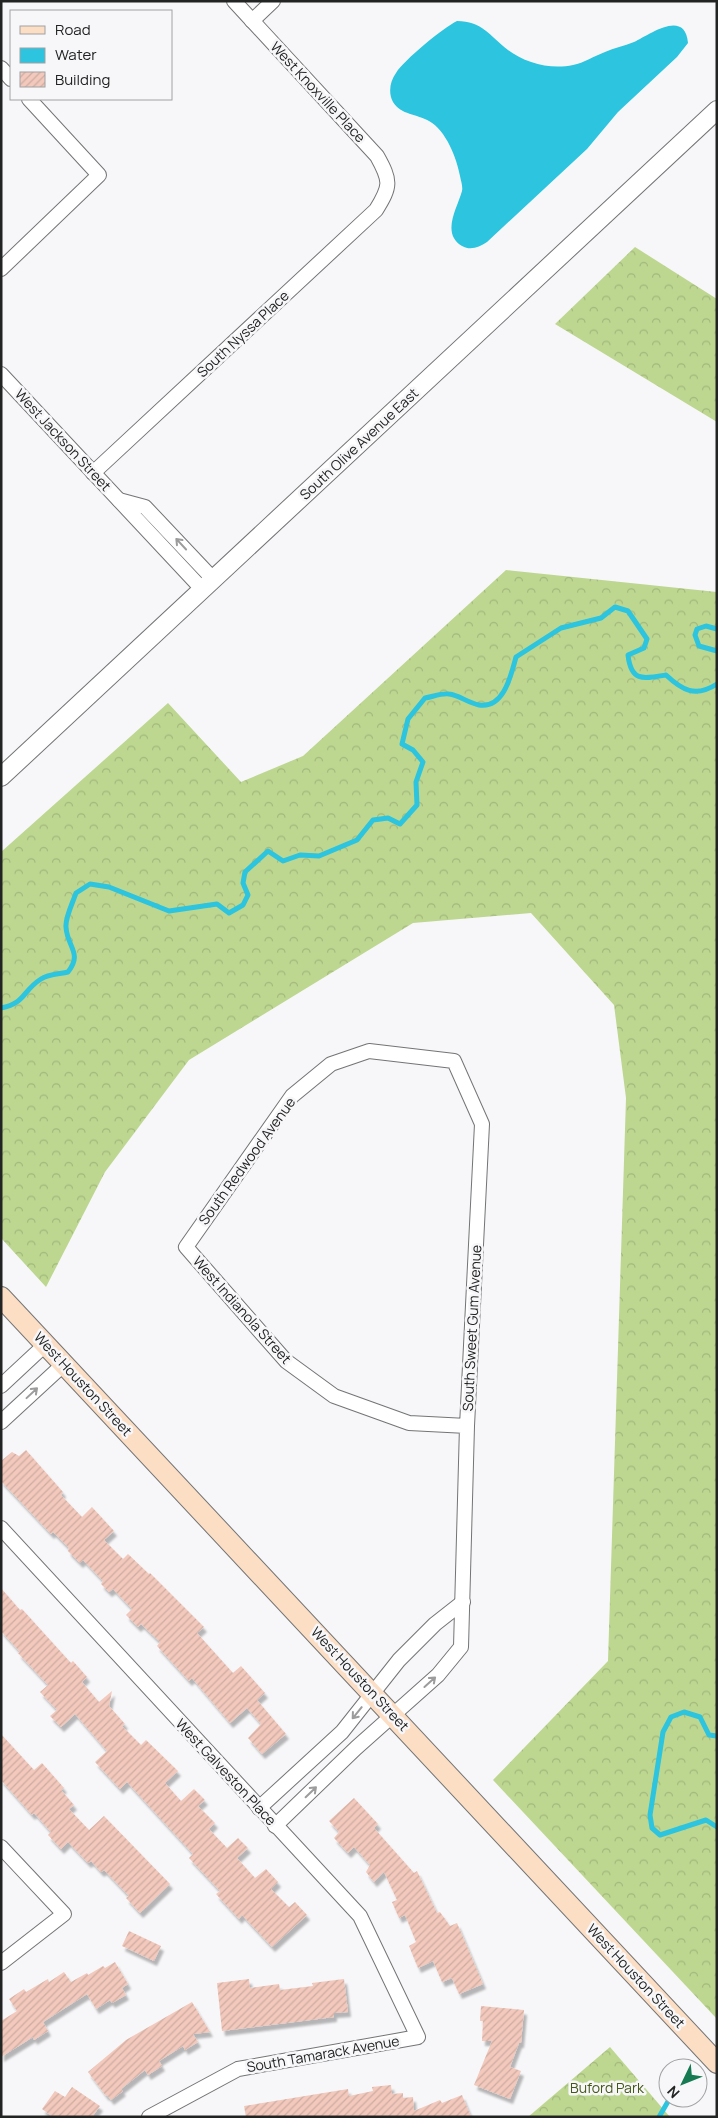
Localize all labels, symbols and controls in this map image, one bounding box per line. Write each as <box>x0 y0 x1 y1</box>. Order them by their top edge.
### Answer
legend <box>10 10 172 100</box>
text: Road <box>55 19 91 40</box>
street label: West Knoxville Place <box>267 37 370 146</box>
text: Water <box>55 44 97 65</box>
text: Building <box>55 69 110 90</box>
street label: South Nyssa Place <box>193 286 293 381</box>
street label: South Olive Avenue East <box>295 383 422 504</box>
street label: West Jackson Street <box>11 385 116 495</box>
one-way arrow <box>175 538 187 551</box>
street label: South Redwood Avenue <box>194 1093 299 1228</box>
street label: South Sweet Gum Avenue <box>458 1244 485 1412</box>
street label: West Indianola Street <box>189 1252 296 1368</box>
street label: West Houston Street <box>30 1328 137 1440</box>
one-way arrow <box>26 1387 39 1399</box>
street label: West Houston Street <box>307 1623 414 1735</box>
one-way arrow <box>423 1676 436 1687</box>
one-way arrow <box>351 1706 362 1719</box>
street label: West Galveston Place <box>172 1714 281 1829</box>
one-way arrow <box>304 1786 317 1798</box>
street label: West Houston Street <box>583 1920 690 2032</box>
street label: South Tamarack Avenue <box>245 2031 401 2076</box>
north arrow <box>658 2058 708 2108</box>
park label: Buford Park <box>570 2078 645 2097</box>
text: N <box>663 2082 684 2102</box>

